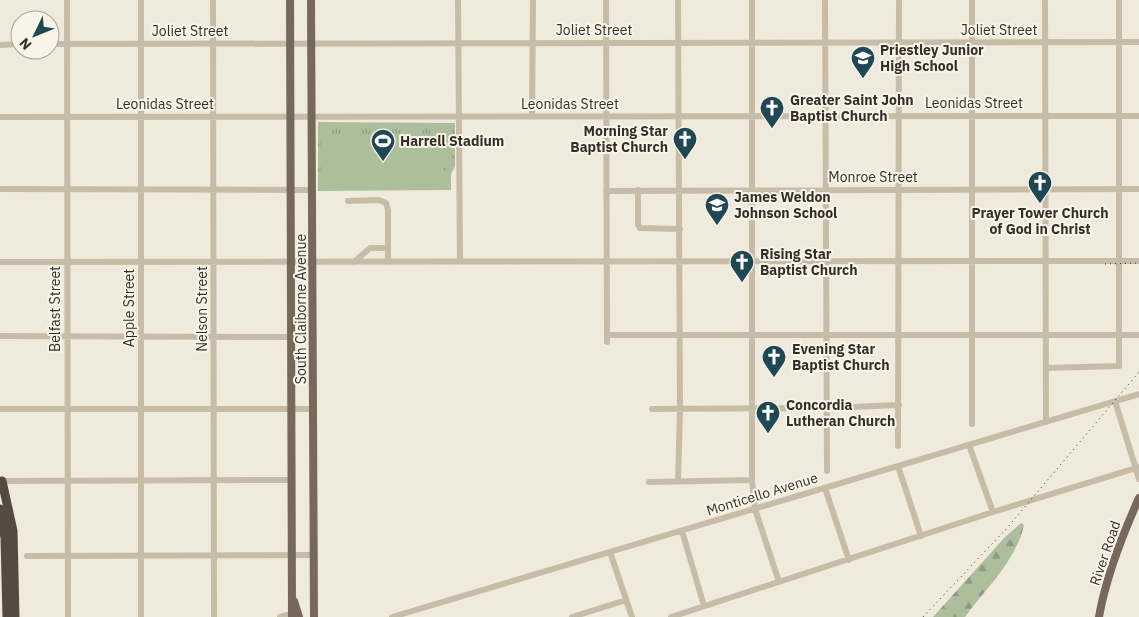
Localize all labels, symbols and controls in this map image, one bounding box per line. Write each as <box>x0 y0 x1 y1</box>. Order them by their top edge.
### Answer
north arrow <box>10 10 60 60</box>
street label: Joliet Street <box>556 21 632 39</box>
street label: Joliet Street <box>961 21 1037 39</box>
street label: Joliet Street <box>152 22 228 40</box>
text: N <box>15 34 36 54</box>
place label: Priestley Junior High School <box>880 41 984 75</box>
school or university icon: Priestley Junior High School <box>850 45 876 79</box>
place label: Greater Saint John Baptist Church <box>790 91 914 125</box>
street label: Leonidas Street <box>925 94 1023 112</box>
street label: Leonidas Street <box>116 95 214 113</box>
street label: Leonidas Street <box>521 95 619 113</box>
church icon: Greater Saint John Baptist Church <box>759 95 785 129</box>
place label: Morning Star Baptist Church <box>570 122 668 156</box>
church icon: Morning Star Baptist Church <box>672 126 698 160</box>
sports icon: Harrell Stadium <box>370 128 396 162</box>
place label: Harrell Stadium <box>400 132 504 150</box>
street label: Monroe Street <box>828 168 918 186</box>
church icon: Prayer Tower Church of God in Christ <box>1027 170 1053 204</box>
place label: James Weldon Johnson School <box>734 188 837 222</box>
school or university icon: James Weldon Johnson School <box>704 192 730 226</box>
place label: Prayer Tower Church of God in Christ <box>972 204 1109 238</box>
street label: South Claiborne Avenue <box>292 234 310 384</box>
place label: Rising Star Baptist Church <box>760 245 858 279</box>
church icon: Rising Star Baptist Church <box>729 249 755 283</box>
street label: Belfast Street <box>46 266 64 352</box>
street label: Nelson Street <box>193 266 211 352</box>
street label: Apple Street <box>120 269 138 347</box>
place label: Evening Star Baptist Church <box>792 340 890 374</box>
church icon: Evening Star Baptist Church <box>761 344 787 378</box>
place label: Concordia Lutheran Church <box>786 396 895 430</box>
church icon: Concordia Lutheran Church <box>755 400 781 434</box>
street label: Monticello Avenue <box>704 468 820 520</box>
street label: River Road <box>1085 518 1125 588</box>

